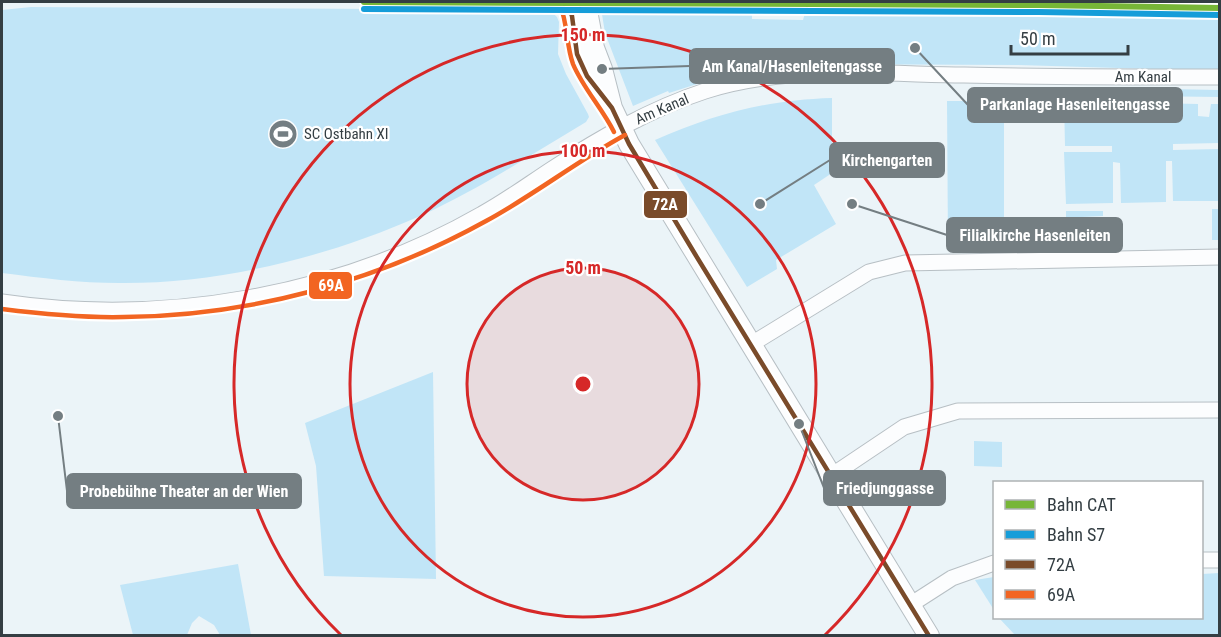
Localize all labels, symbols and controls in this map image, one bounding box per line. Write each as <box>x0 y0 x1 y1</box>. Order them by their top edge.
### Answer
scale bar <box>1011 18 1128 56</box>
text: 150 m <box>561 24 605 45</box>
text: 50 m <box>1020 28 1055 49</box>
callout: Am Kanal/Hasenleitengasse <box>690 49 894 83</box>
text: Am Kanal/Hasenleitengasse <box>702 57 882 76</box>
street label: Am Kanal <box>1115 68 1171 86</box>
callout: Parkanlage Hasenleitengasse <box>968 88 1182 122</box>
street label: Am Kanal <box>632 90 692 128</box>
text: Parkanlage Hasenleitengasse <box>980 95 1170 114</box>
sports icon: SC Ostbahn XI <box>267 118 299 150</box>
place label: SC Ostbahn XI <box>304 125 389 143</box>
text: 100 m <box>561 140 605 161</box>
callout: Kirchengarten <box>830 143 944 177</box>
text: Kirchengarten <box>842 151 932 170</box>
line badge: 72A <box>643 190 688 219</box>
text: 72A <box>652 195 678 214</box>
callout: Filialkirche Hasenleiten <box>947 218 1122 252</box>
text: Filialkirche Hasenleiten <box>960 226 1111 245</box>
text: 50 m <box>565 257 601 278</box>
line badge: 69A <box>308 271 353 300</box>
text: 69A <box>318 276 344 295</box>
centre of rings <box>573 374 593 394</box>
callout: Friedjunggasse <box>824 471 945 505</box>
callout: Probebühne Theater an der Wien <box>67 474 301 508</box>
text: Friedjunggasse <box>836 479 934 498</box>
legend <box>993 481 1203 619</box>
text: Probebühne Theater an der Wien <box>80 482 288 501</box>
text: Bahn CAT <box>1047 494 1116 515</box>
text: Bahn S7 <box>1047 524 1105 545</box>
text: 72A <box>1047 554 1076 575</box>
text: 69A <box>1047 584 1076 605</box>

